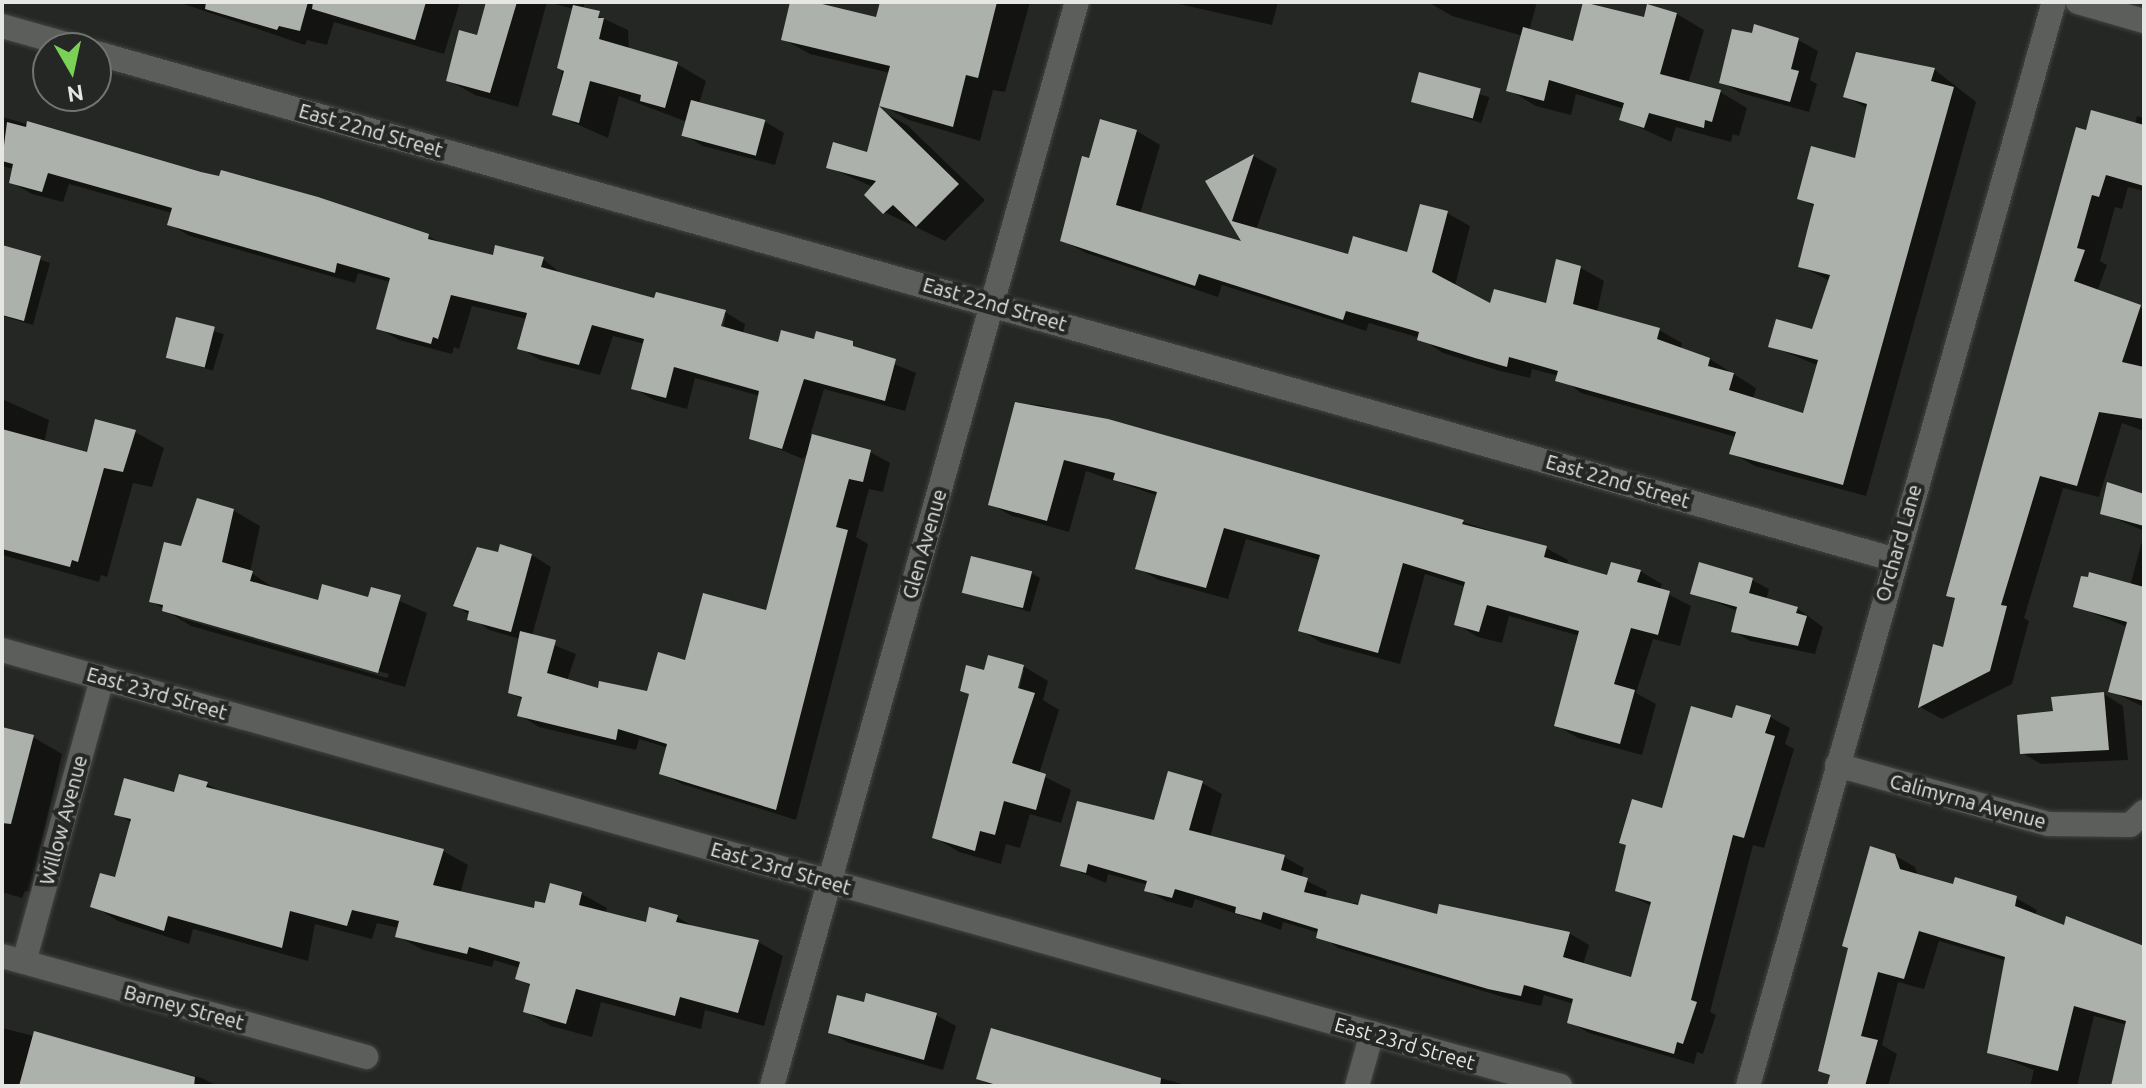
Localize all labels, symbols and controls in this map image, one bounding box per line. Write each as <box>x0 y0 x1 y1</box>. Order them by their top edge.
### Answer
north arrow <box>32 32 112 112</box>
text: N <box>65 81 86 108</box>
street label: East 22nd Street <box>296 98 446 162</box>
street label: East 22nd Street <box>920 272 1070 336</box>
street label: East 22nd Street <box>1543 449 1693 513</box>
street label: Orchard Lane <box>1870 482 1926 604</box>
street label: Glen Avenue <box>897 486 951 602</box>
street label: East 23rd Street <box>84 662 230 724</box>
street label: Willow Avenue <box>34 752 92 888</box>
street label: Calimyrna Avenue <box>1887 769 2049 833</box>
street label: East 23rd Street <box>708 837 854 899</box>
street label: Barney Street <box>121 979 247 1035</box>
street label: East 23rd Street <box>1332 1012 1478 1074</box>

